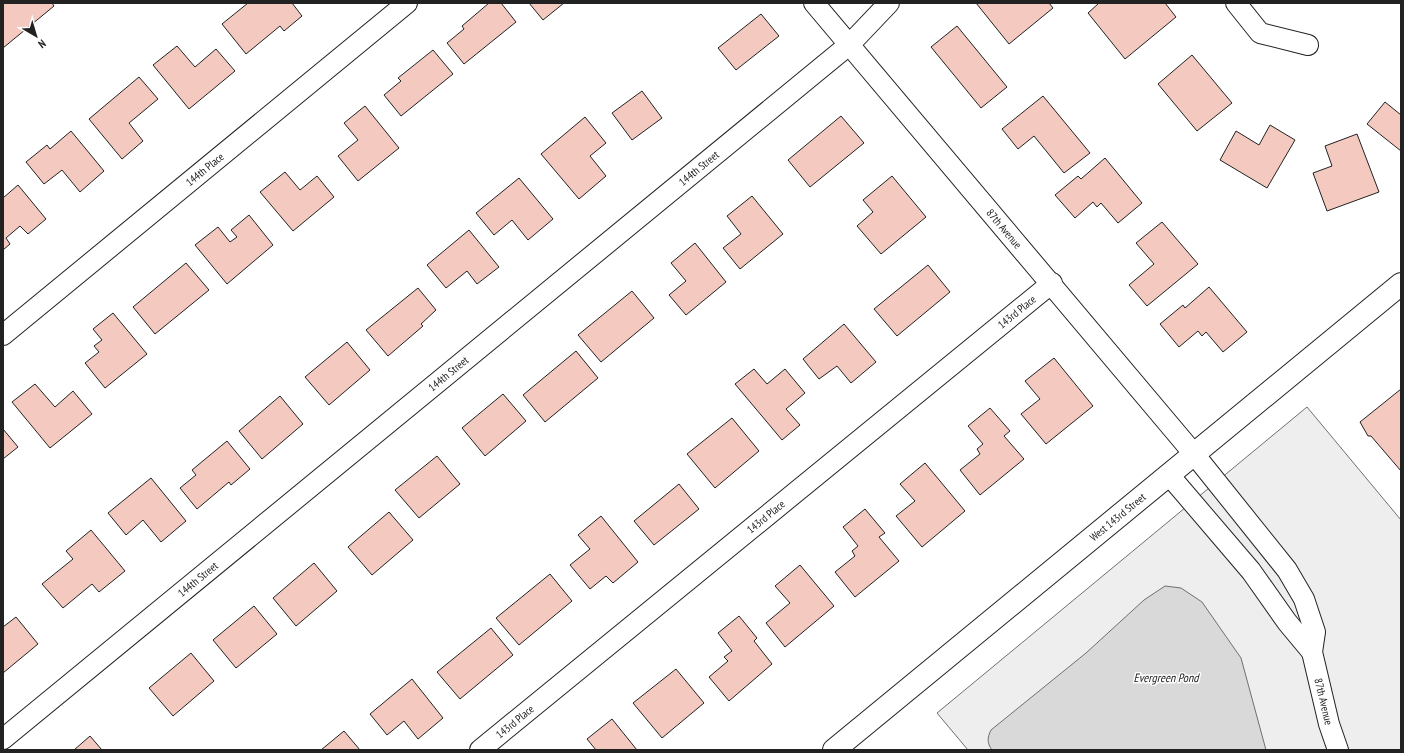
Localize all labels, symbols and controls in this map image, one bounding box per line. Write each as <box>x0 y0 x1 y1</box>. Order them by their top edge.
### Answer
north arrow <box>16 16 56 56</box>
text: N <box>35 37 49 51</box>
street label: 144th Street <box>676 148 722 189</box>
street label: 144th Place <box>183 149 227 189</box>
street label: 87th Avenue <box>983 206 1025 252</box>
street label: 143rd Place <box>995 292 1039 331</box>
street label: 144th Street <box>425 353 471 394</box>
street label: West 143rd Street <box>1087 490 1148 544</box>
street label: 143rd Place <box>744 497 788 536</box>
street label: 144th Street <box>175 559 221 600</box>
water label: Evergreen Pond <box>1134 670 1200 685</box>
street label: 87th Avenue <box>1311 677 1336 727</box>
street label: 143rd Place <box>493 702 537 741</box>

